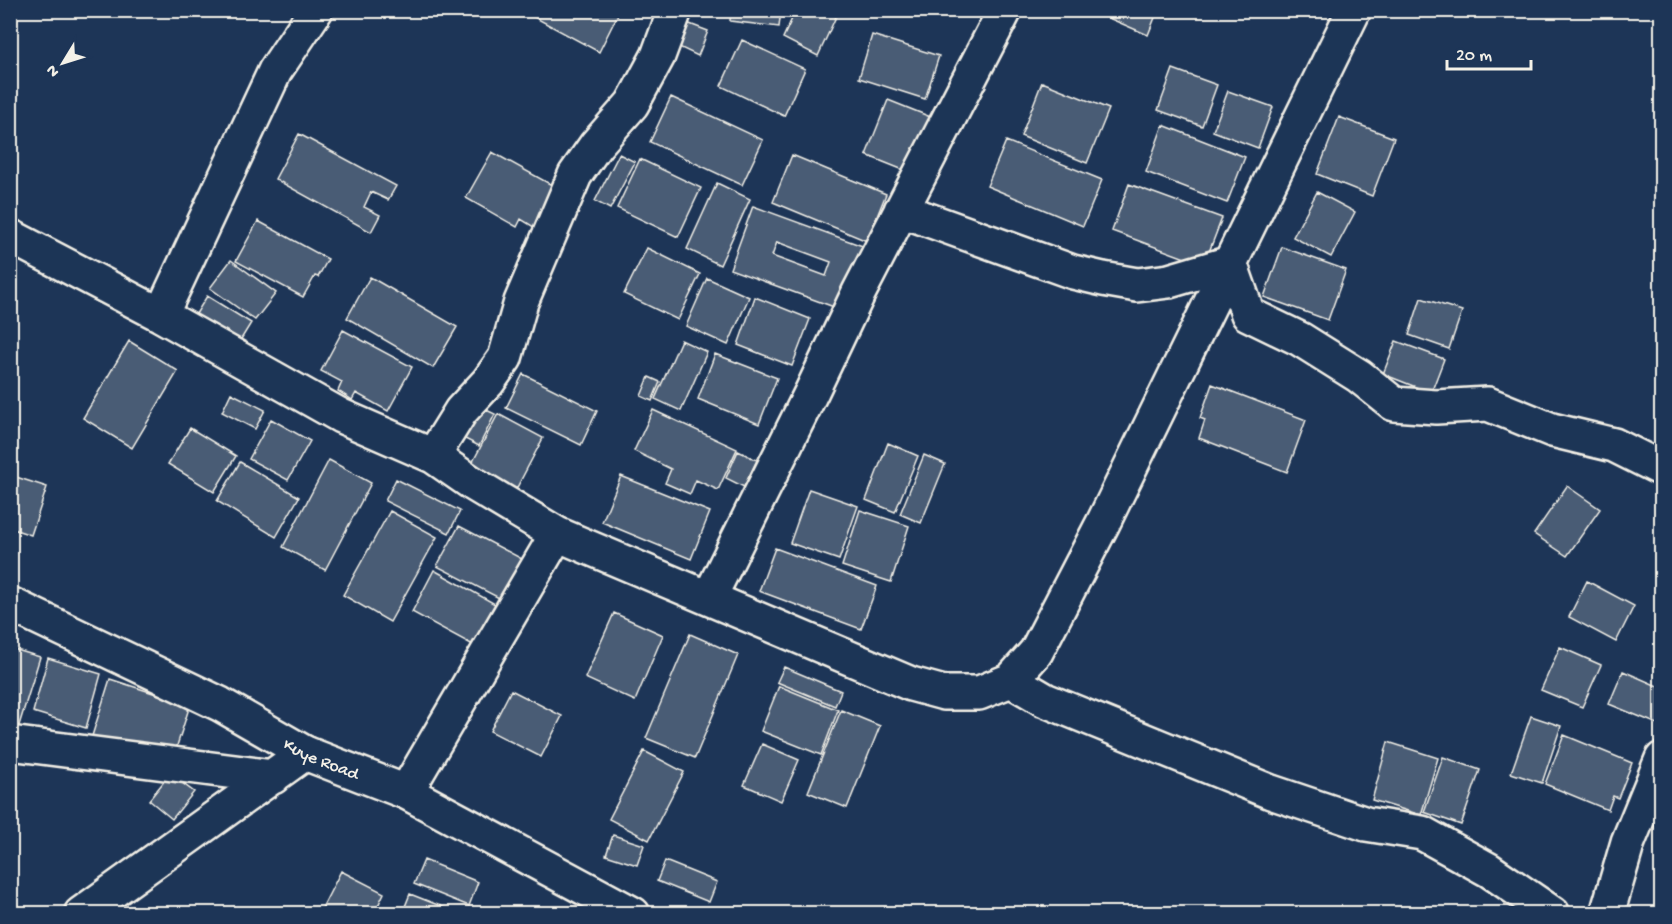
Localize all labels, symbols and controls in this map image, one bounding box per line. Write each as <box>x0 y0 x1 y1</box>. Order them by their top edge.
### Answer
north arrow <box>33 33 93 93</box>
scale bar <box>1447 33 1531 71</box>
text: 20 m <box>1456 46 1492 67</box>
text: N <box>43 60 65 80</box>
street label: Kuye Road <box>279 735 363 786</box>

